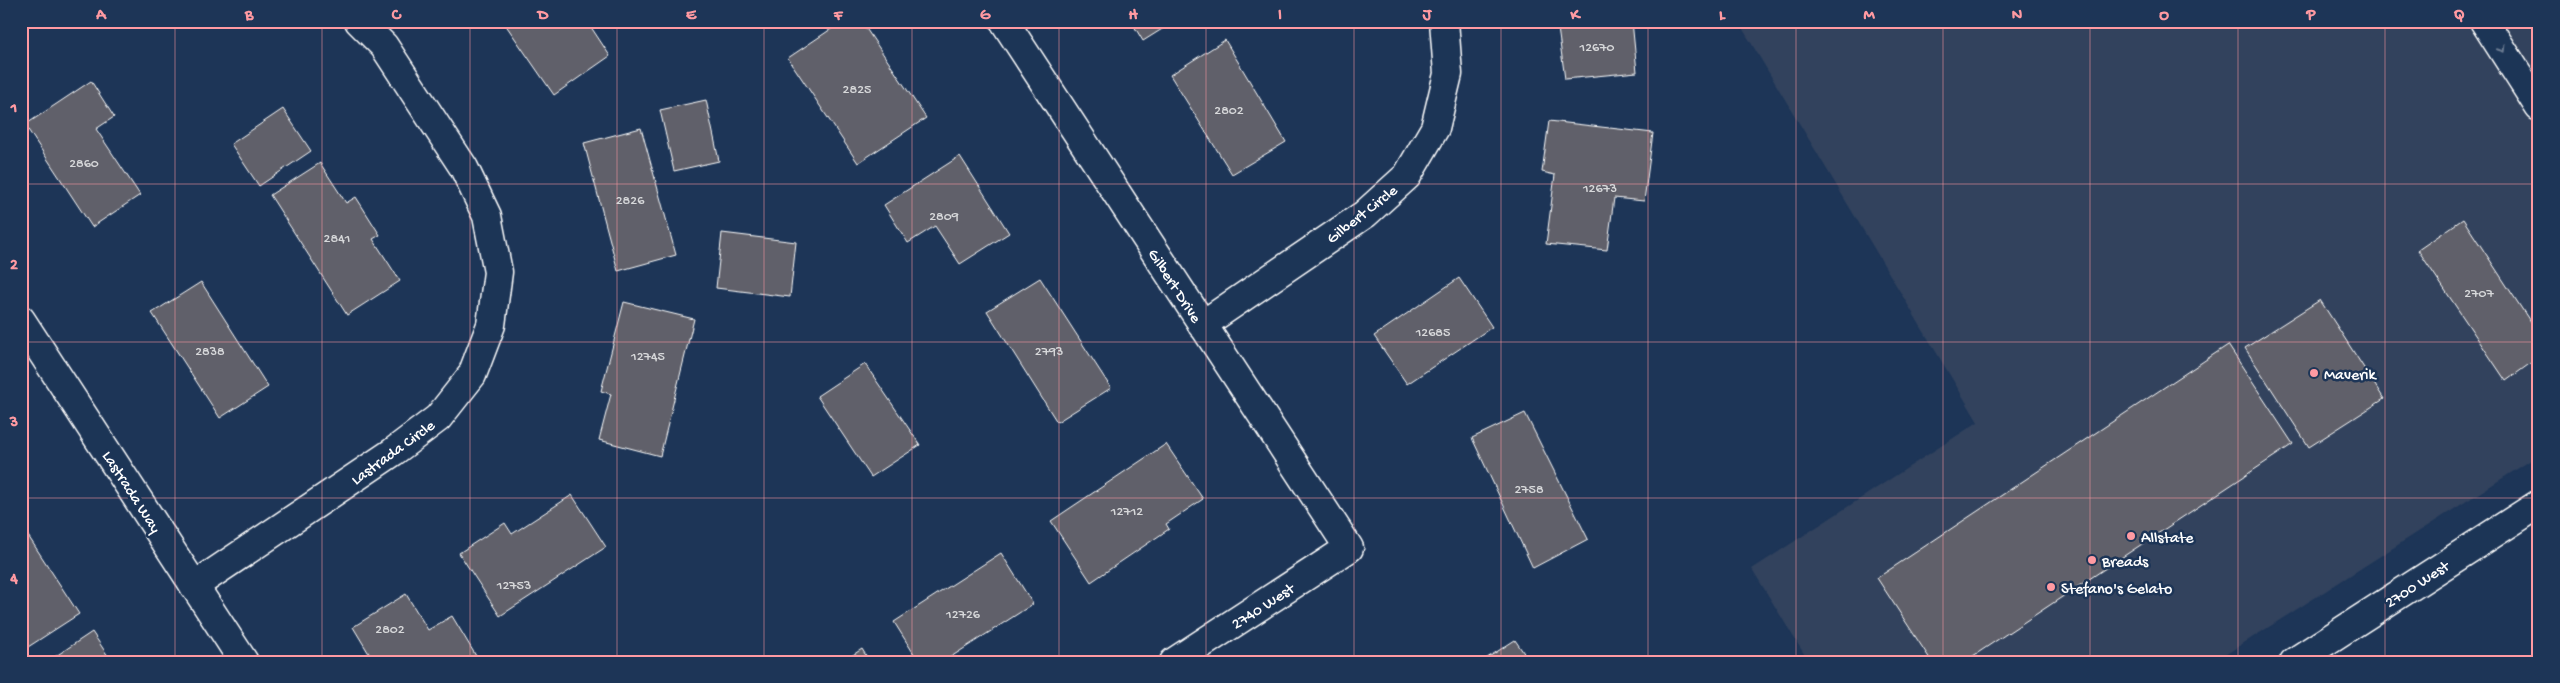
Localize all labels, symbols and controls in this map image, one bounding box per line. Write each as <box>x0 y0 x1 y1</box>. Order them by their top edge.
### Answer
text: A <box>95 7 107 26</box>
text: B <box>244 7 254 26</box>
text: C <box>391 7 402 26</box>
text: D <box>536 7 549 26</box>
text: E <box>686 7 697 26</box>
text: F <box>833 7 844 26</box>
text: G <box>980 7 991 26</box>
text: H <box>1128 7 1138 26</box>
text: I <box>1278 7 1282 26</box>
text: J <box>1422 7 1433 26</box>
text: K <box>1570 7 1582 26</box>
text: L <box>1719 7 1726 26</box>
text: M <box>1863 7 1875 26</box>
text: N <box>2012 7 2023 26</box>
text: O <box>2159 7 2169 26</box>
text: P <box>2306 7 2317 26</box>
text: Q <box>2454 7 2465 26</box>
house number: 12670 <box>1579 40 1614 57</box>
one-way arrow <box>2495 44 2505 53</box>
house number: 2825 <box>843 82 871 99</box>
text: 1 <box>10 100 17 119</box>
house number: 2802 <box>1214 103 1244 120</box>
house number: 2860 <box>69 156 99 173</box>
house number: 12673 <box>1582 181 1617 198</box>
street label: Gilbert Circle <box>1324 182 1403 249</box>
house number: 2826 <box>616 193 645 210</box>
house number: 2809 <box>929 209 959 226</box>
house number: 2841 <box>324 231 350 248</box>
street label: Gilbert Drive <box>1142 246 1204 328</box>
text: 2 <box>10 257 18 276</box>
house number: 2707 <box>2464 286 2494 303</box>
house number: 12685 <box>1415 325 1450 342</box>
house number: 2838 <box>195 344 225 361</box>
house number: 2793 <box>1035 344 1063 361</box>
house number: 12745 <box>630 349 665 366</box>
marker: Maverik <box>2308 367 2320 379</box>
place label: Maverik <box>2324 367 2377 386</box>
text: 3 <box>9 414 18 433</box>
street label: Lastrada Circle <box>349 417 440 491</box>
street label: Lastrada Way <box>96 448 164 538</box>
house number: 2758 <box>1514 482 1544 499</box>
house number: 12712 <box>1110 504 1143 521</box>
marker: Allstate <box>2125 530 2137 542</box>
place label: Allstate <box>2141 530 2194 549</box>
marker: Breads <box>2086 554 2098 566</box>
place label: Breads <box>2101 554 2149 573</box>
street label: 2700 West <box>2382 557 2455 614</box>
text: 4 <box>9 571 18 590</box>
house number: 12753 <box>496 578 531 595</box>
street label: 2740 West <box>1229 580 1300 635</box>
marker: Stefano's Gelato <box>2045 581 2057 593</box>
place label: Stefano's Gelato <box>2061 581 2172 600</box>
house number: 12726 <box>945 607 981 624</box>
house number: 2802 <box>375 622 405 639</box>

